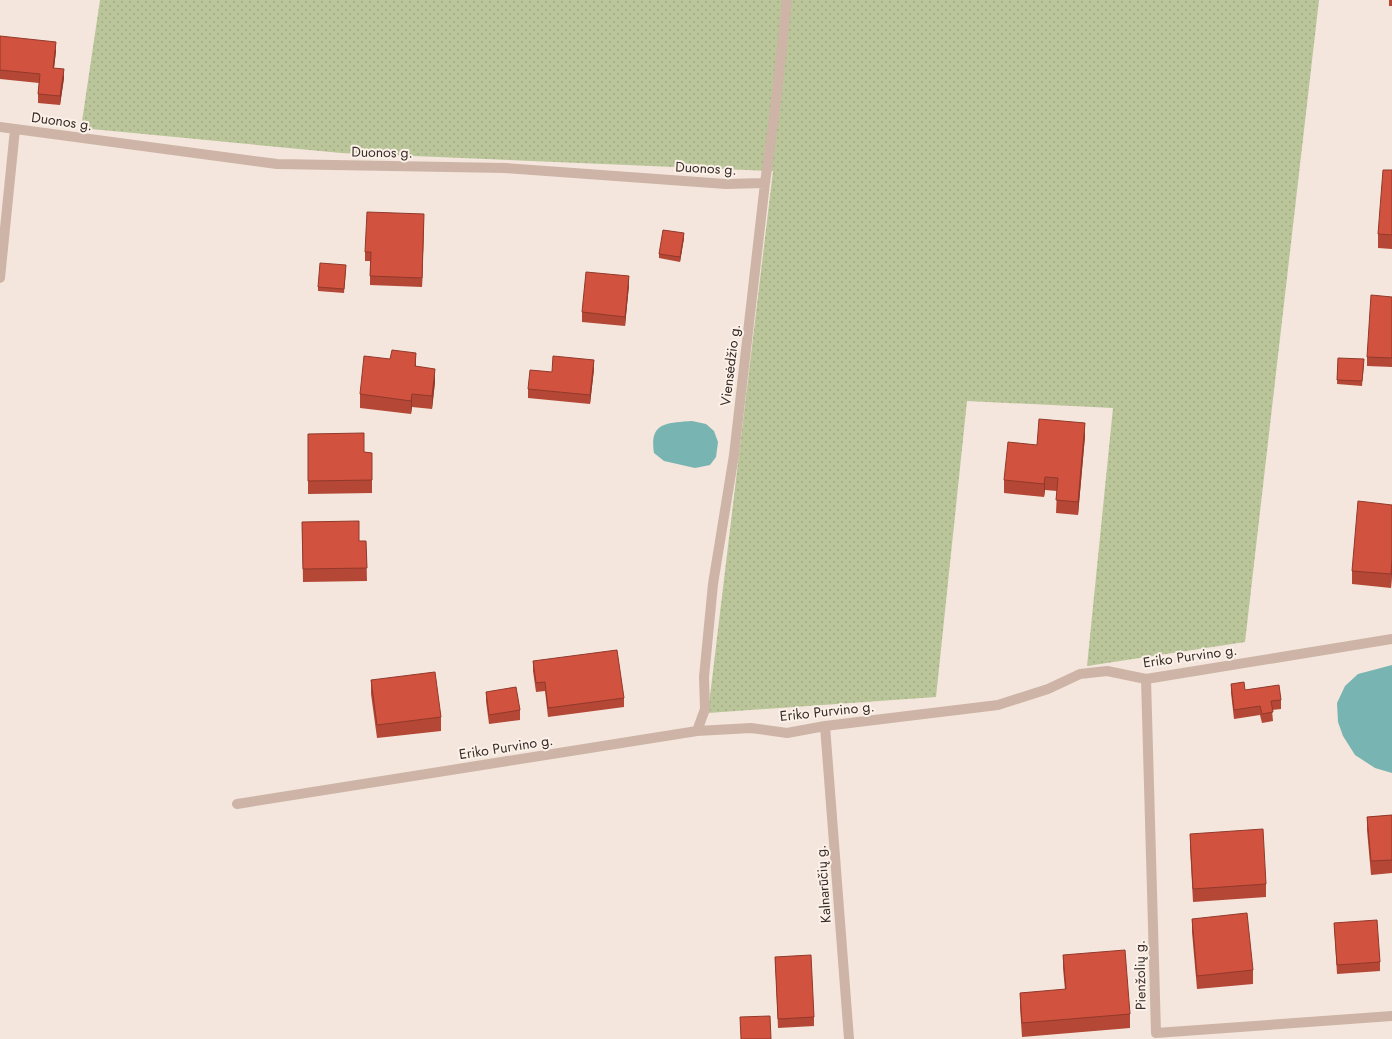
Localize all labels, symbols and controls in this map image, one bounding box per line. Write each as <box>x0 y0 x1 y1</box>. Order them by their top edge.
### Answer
street label: Duonos g. <box>30 107 94 135</box>
street label: Duonos g. <box>351 141 413 163</box>
street label: Duonos g. <box>675 156 737 180</box>
street label: Viensėdžio g. <box>715 323 745 407</box>
street label: Eriko Purvino g. <box>1142 639 1238 673</box>
street label: Eriko Purvino g. <box>779 696 875 726</box>
street label: Eriko Purvino g. <box>457 730 555 764</box>
street label: Kalnarūčių g. <box>810 844 836 924</box>
street label: Pienžolių g. <box>1129 940 1151 1010</box>

